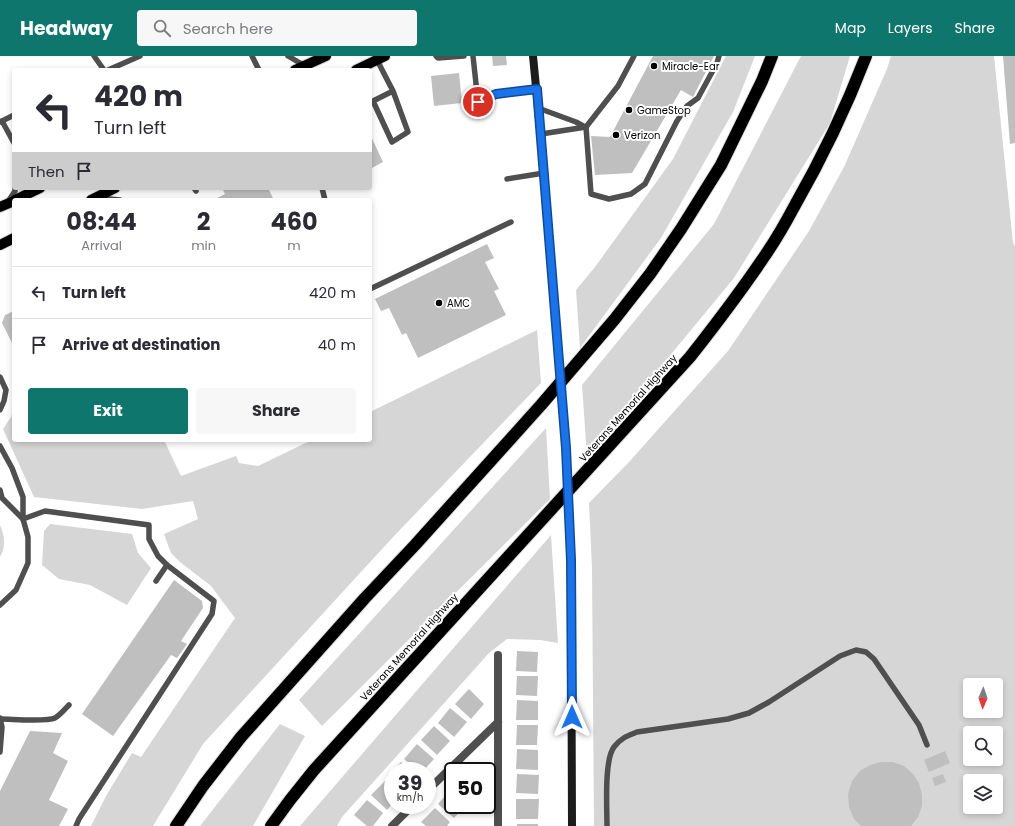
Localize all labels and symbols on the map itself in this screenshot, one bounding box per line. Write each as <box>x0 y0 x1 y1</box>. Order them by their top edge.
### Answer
place label: Miracle-Ear <box>662 59 720 74</box>
marker: Miracle-Ear <box>649 61 659 71</box>
pin <box>461 85 495 119</box>
place label: GameStop <box>637 103 691 118</box>
marker: GameStop <box>624 105 634 115</box>
place label: Verizon <box>624 128 661 143</box>
marker: Verizon <box>611 130 621 140</box>
place label: AMC <box>447 296 470 311</box>
marker: AMC <box>434 298 444 308</box>
street label: Veterans Memorial Highway <box>575 351 681 465</box>
street label: Veterans Memorial Highway <box>356 590 462 704</box>
north arrow <box>963 678 1003 718</box>
position arrow <box>551 696 593 738</box>
speed limit sign: 50 <box>444 762 496 814</box>

